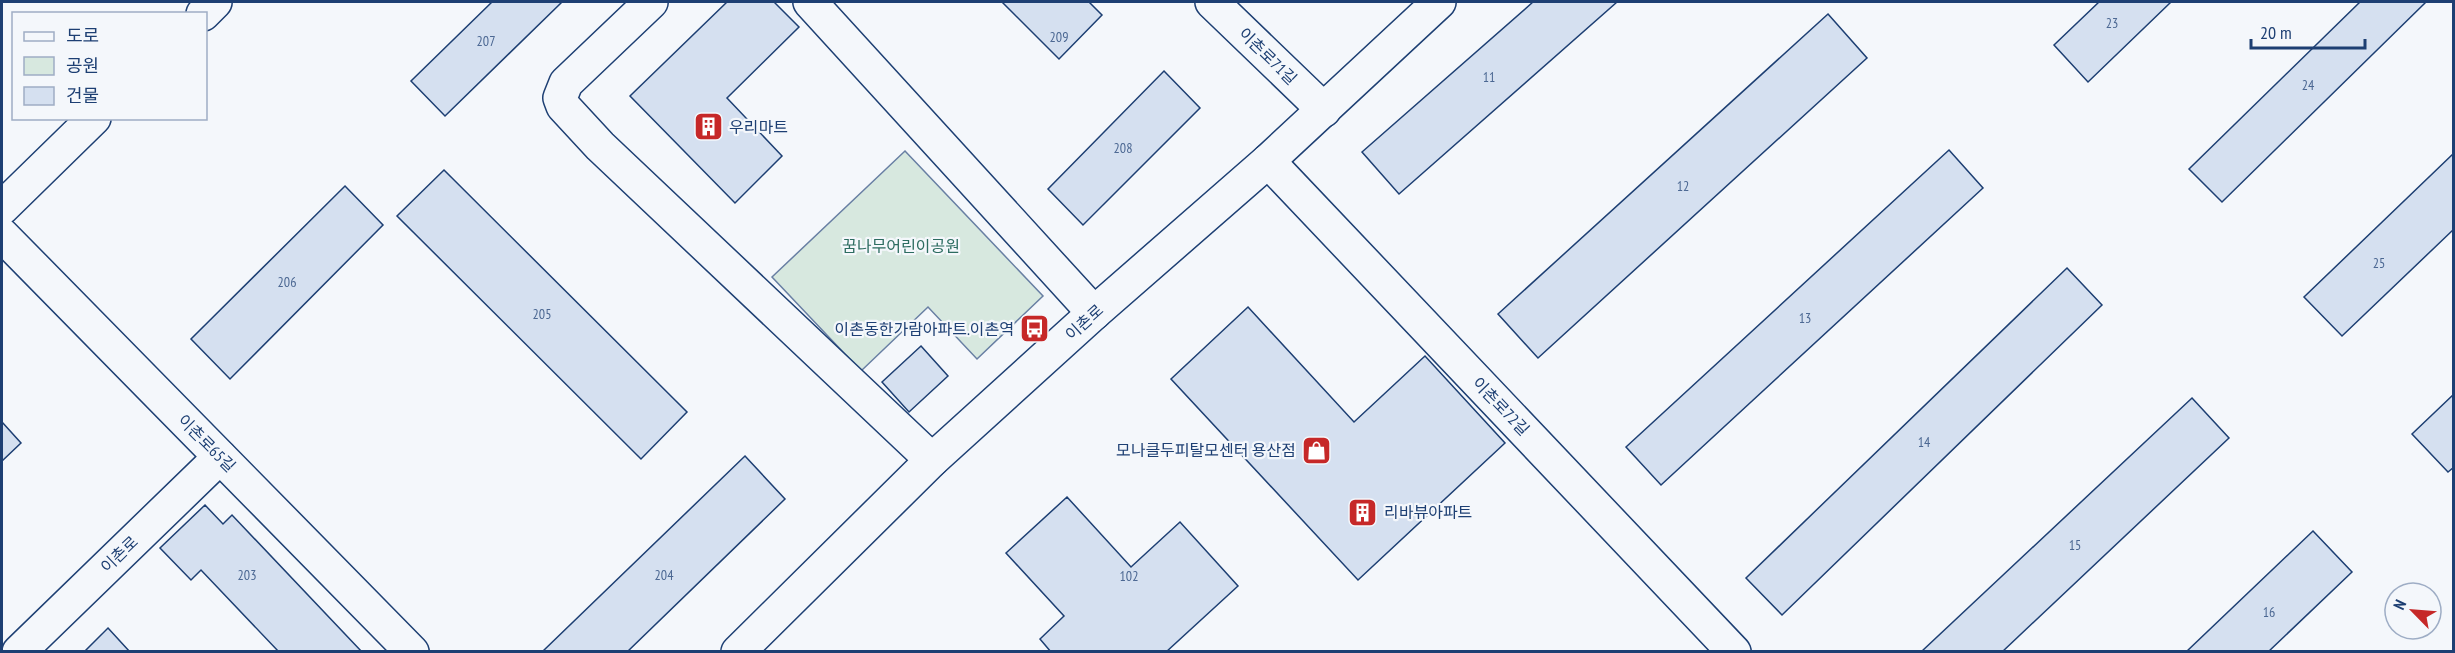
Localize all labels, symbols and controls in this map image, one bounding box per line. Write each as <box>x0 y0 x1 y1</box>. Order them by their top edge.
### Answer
legend <box>12 12 207 120</box>
scale bar <box>2251 12 2365 50</box>
house number: 23 <box>2106 14 2118 32</box>
text: 20 m <box>2260 21 2292 44</box>
street label: 이촌로71길 <box>1235 23 1301 89</box>
text: 도로 <box>66 24 99 47</box>
house number: 209 <box>1050 28 1068 46</box>
house number: 207 <box>477 32 495 50</box>
text: 공원 <box>66 54 99 77</box>
house number: 11 <box>1483 68 1495 86</box>
house number: 24 <box>2302 76 2315 94</box>
text: 건물 <box>66 84 99 107</box>
building icon: 우리마트 <box>692 111 724 143</box>
place label: 우리마트 <box>729 117 788 137</box>
house number: 208 <box>1114 139 1132 157</box>
house number: 12 <box>1677 177 1689 195</box>
park label: 꿈나무어린이공원 <box>842 236 960 256</box>
house number: 25 <box>2373 254 2385 272</box>
house number: 206 <box>278 273 296 291</box>
street label: 이촌로 <box>1061 300 1107 344</box>
house number: 205 <box>533 305 551 323</box>
house number: 13 <box>1799 309 1811 327</box>
bus stop icon: 이촌동한가람아파트.이촌역 <box>1019 313 1051 345</box>
place label: 이촌동한가람아파트.이촌역 <box>835 319 1014 339</box>
street label: 이촌로72길 <box>1468 373 1534 439</box>
street label: 이촌로65길 <box>174 410 240 476</box>
house number: 14 <box>1918 433 1931 451</box>
shop icon: 모나클두피탈모센터 용산점 <box>1301 434 1333 466</box>
place label: 모나클두피탈모센터 용산점 <box>1116 440 1296 460</box>
building icon: 리바뷰아파트 <box>1347 496 1379 528</box>
place label: 리바뷰아파트 <box>1384 502 1472 522</box>
street label: 이촌로 <box>96 531 142 577</box>
house number: 15 <box>2069 536 2081 554</box>
house number: 203 <box>238 566 256 584</box>
house number: 204 <box>655 566 674 584</box>
house number: 102 <box>1120 567 1138 585</box>
north arrow <box>2383 581 2443 641</box>
text: N <box>2389 597 2410 613</box>
house number: 16 <box>2263 603 2275 621</box>

